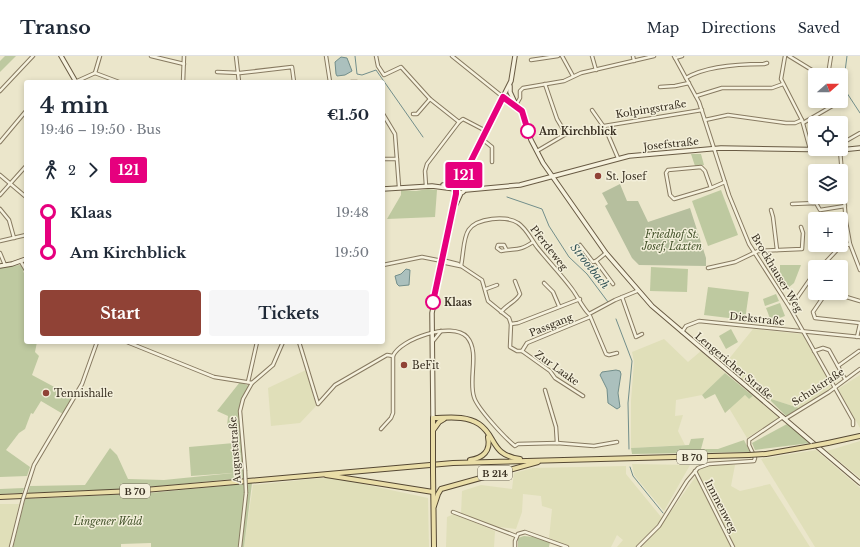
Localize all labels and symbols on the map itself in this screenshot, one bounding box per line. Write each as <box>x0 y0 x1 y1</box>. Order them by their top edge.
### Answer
north arrow <box>808 68 848 108</box>
street label: Kolpingstraße <box>615 97 688 121</box>
marker: Am Kirchblick <box>520 123 536 139</box>
place label: Am Kirchblick <box>538 125 617 138</box>
street label: Josefstraße <box>641 135 700 154</box>
line badge: 121 <box>441 162 487 188</box>
place label: St. Josef <box>606 170 648 183</box>
marker: St. Josef <box>593 171 603 181</box>
street label: Pferdeweg <box>527 223 571 274</box>
park label: Friedhof St. Josef, Laxten <box>641 228 702 253</box>
street label: Brockhauser Weg <box>748 231 806 316</box>
water label: Strootbach <box>568 241 612 291</box>
marker: Klaas <box>425 294 441 310</box>
place label: Klaas <box>444 296 472 309</box>
street label: Passgang <box>527 310 576 340</box>
street label: Diekstraße <box>729 310 785 328</box>
street label: Lengericher Straße <box>692 329 776 403</box>
street label: Zur Laake <box>532 348 582 389</box>
place label: BeFit <box>412 359 439 372</box>
marker: BeFit <box>399 360 409 370</box>
street label: Schulstraße <box>789 365 847 409</box>
place label: Tennishalle <box>54 387 113 400</box>
marker: Tennishalle <box>41 388 51 398</box>
street label: Auguststraße <box>226 416 244 485</box>
road number: B 70 <box>677 450 707 464</box>
road number: B 214 <box>478 466 512 480</box>
street label: Immenweg <box>702 477 740 536</box>
road number: B 70 <box>120 484 150 498</box>
park label: Lingener Wald <box>73 515 142 528</box>

